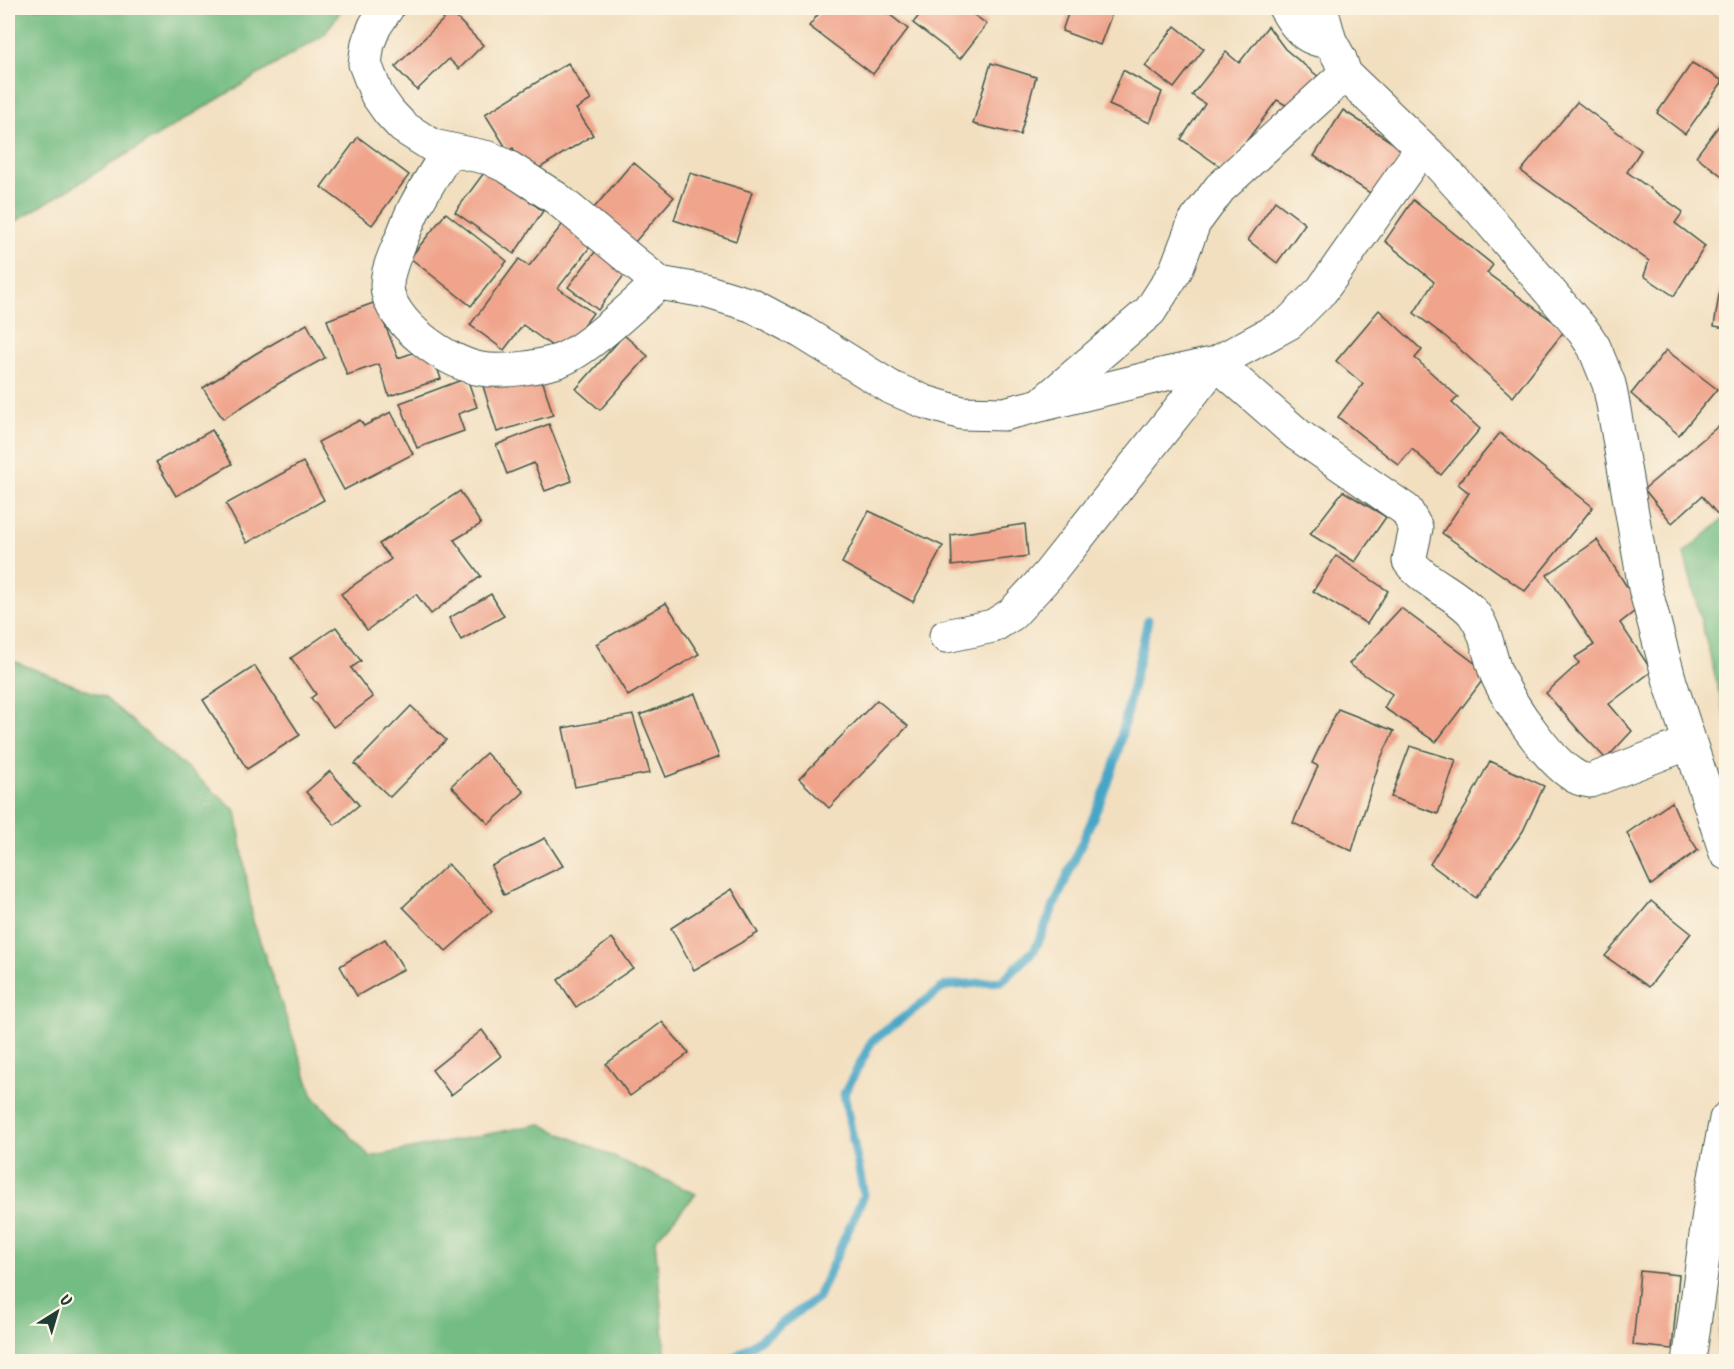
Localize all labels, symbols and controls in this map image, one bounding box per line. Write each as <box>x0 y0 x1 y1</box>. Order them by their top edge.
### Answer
north arrow <box>27 1282 87 1342</box>
text: U <box>54 1288 77 1314</box>

